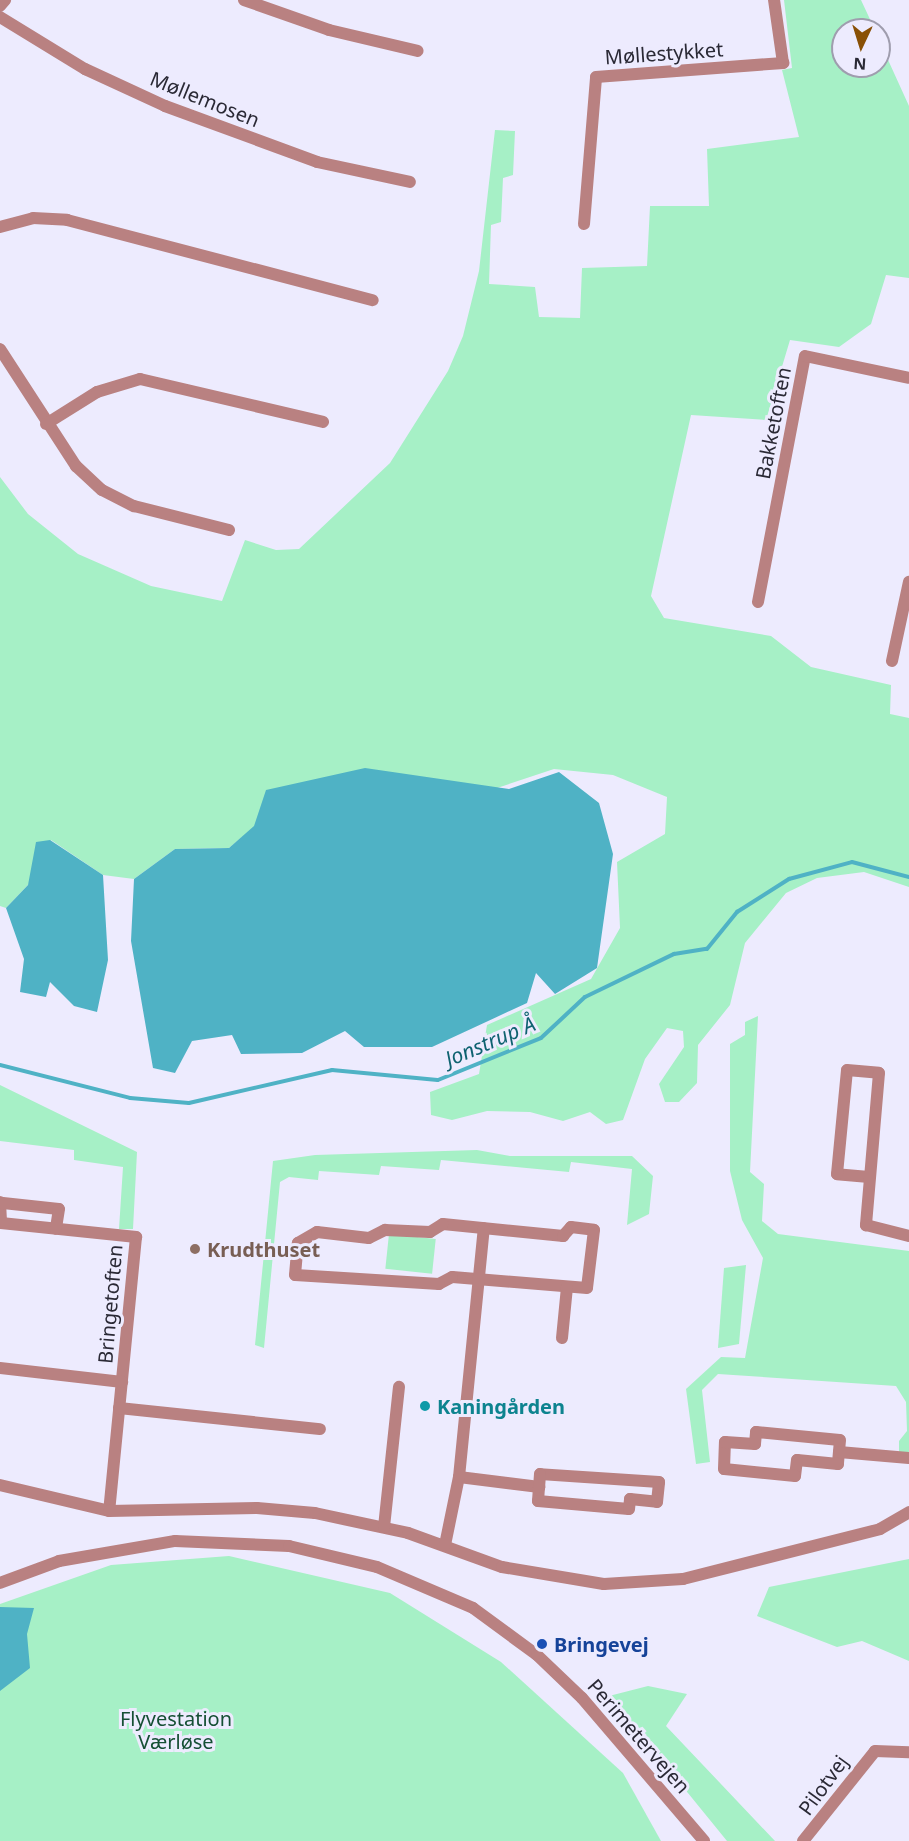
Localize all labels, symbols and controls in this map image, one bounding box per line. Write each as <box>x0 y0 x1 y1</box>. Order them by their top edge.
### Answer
north arrow <box>831 18 891 78</box>
street label: Møllestykket <box>604 37 724 69</box>
text: N <box>853 53 867 75</box>
street label: Møllemosen <box>147 66 263 132</box>
street label: Bakketoften <box>750 365 796 481</box>
water label: Jonstrup Å <box>441 1011 539 1071</box>
place label: Krudthuset <box>207 1237 320 1261</box>
marker: Krudthuset <box>188 1242 202 1256</box>
street label: Bringetoften <box>93 1243 127 1365</box>
place label: Kaningården <box>437 1394 565 1418</box>
marker: Kaningården <box>418 1399 432 1413</box>
place label: Bringevej <box>554 1632 649 1656</box>
marker: Bringevej <box>535 1637 549 1651</box>
street label: Perimetervejen <box>583 1674 695 1798</box>
park label: Flyvestation Værløse <box>120 1707 232 1754</box>
street label: Pilotvej <box>793 1750 853 1820</box>

